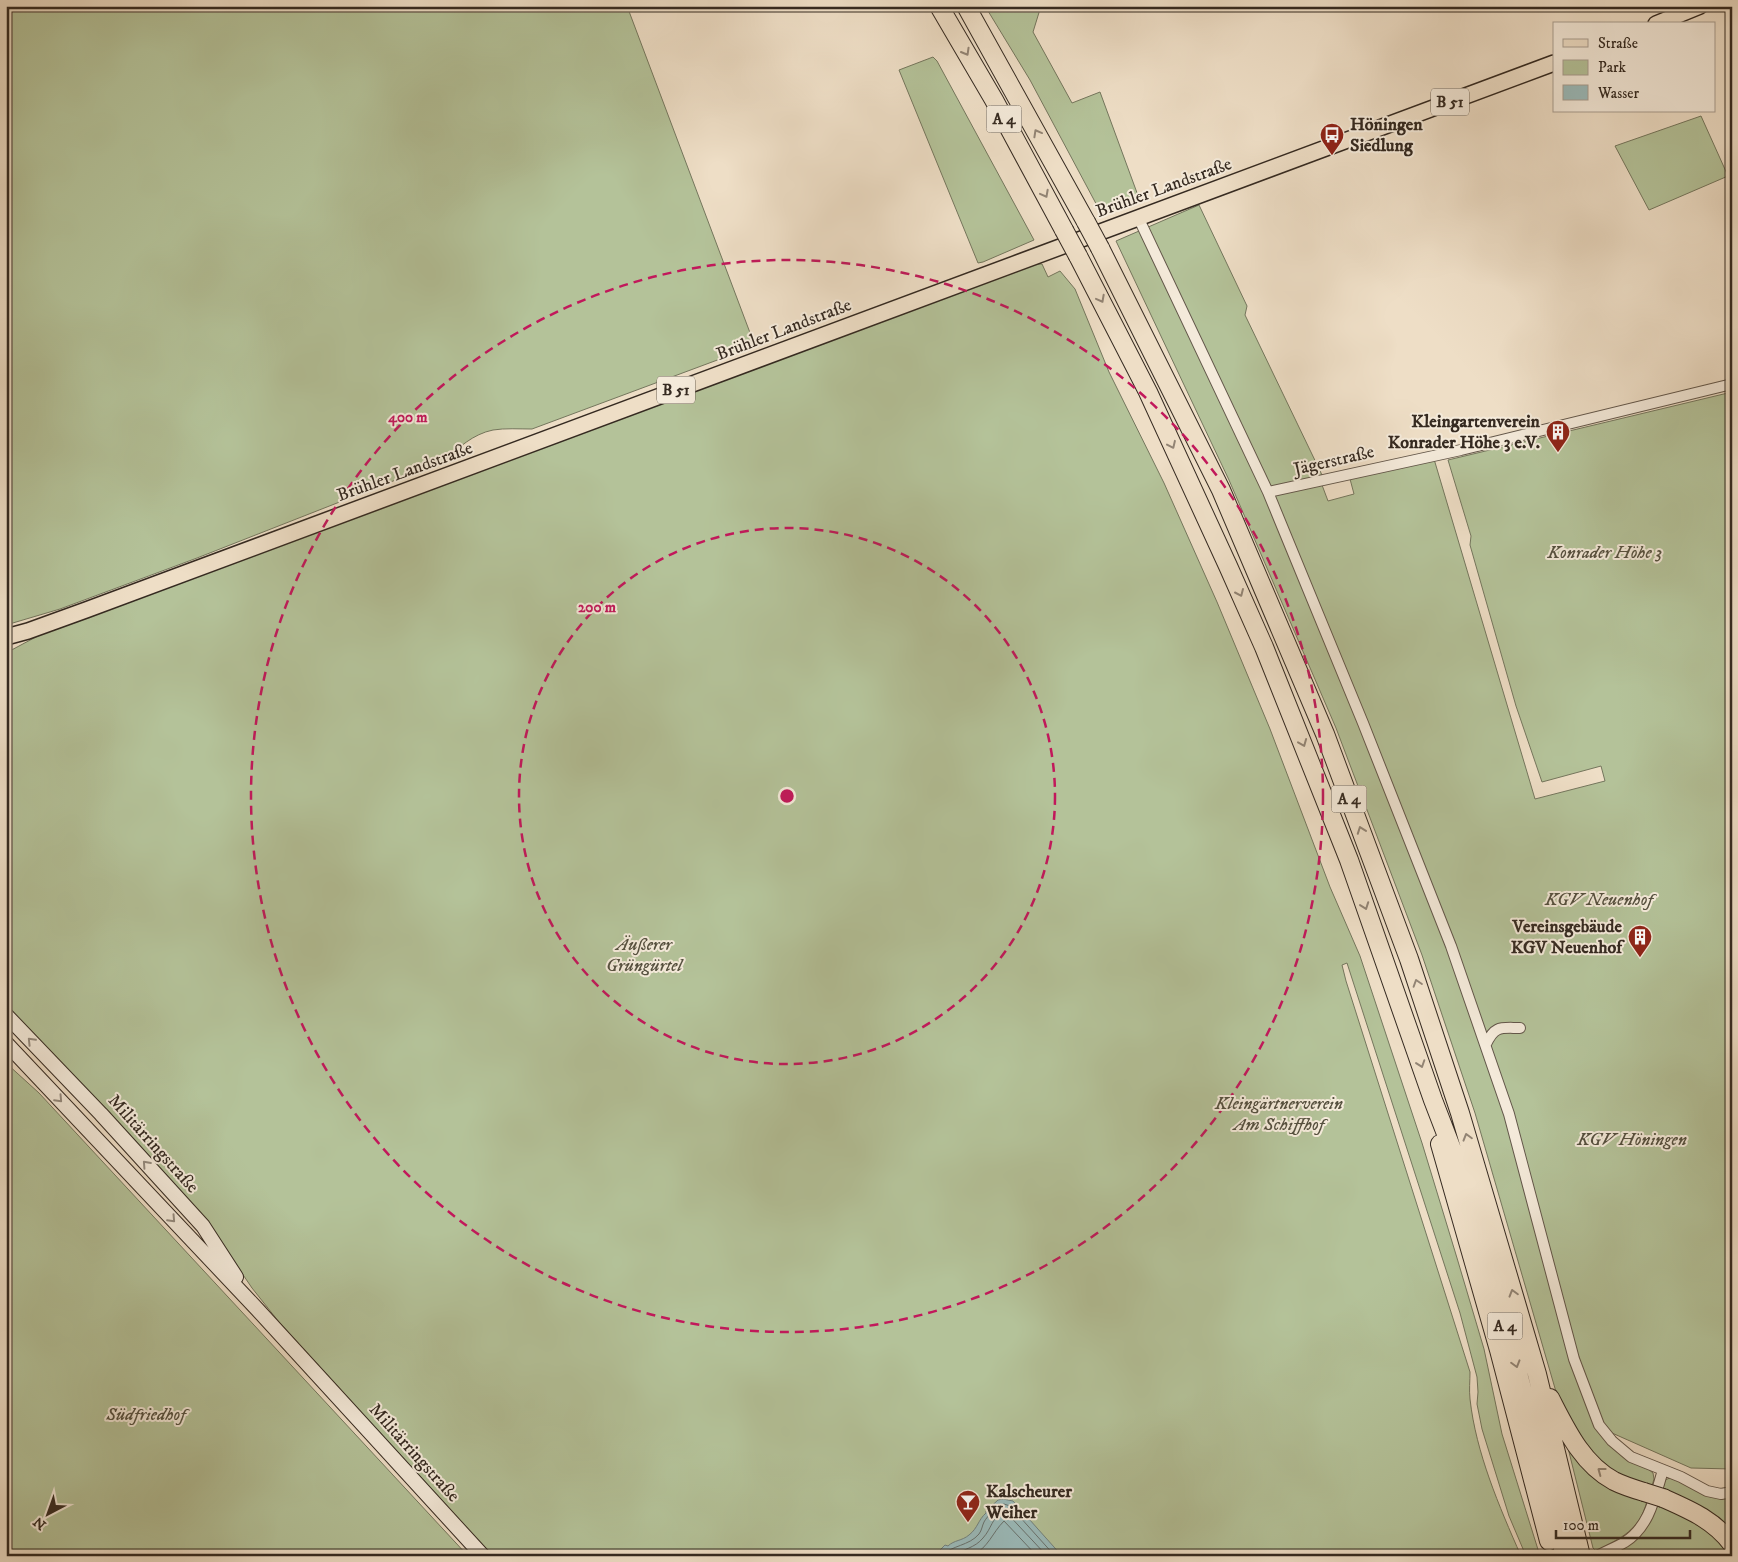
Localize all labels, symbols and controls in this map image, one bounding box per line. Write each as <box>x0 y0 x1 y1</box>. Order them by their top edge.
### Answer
legend <box>1553 22 1716 112</box>
text: Straße <box>1598 34 1638 53</box>
one-way arrow <box>960 47 970 56</box>
text: Park <box>1598 58 1627 77</box>
text: Wasser <box>1597 84 1639 103</box>
road number: B 51 <box>1431 88 1469 115</box>
road number: A 4 <box>986 106 1022 132</box>
place label: Höningen Siedlung <box>1350 114 1423 157</box>
bus stop icon: Höningen Siedlung <box>1319 122 1345 156</box>
one-way arrow <box>1033 130 1043 139</box>
street label: Brühler Landstraße <box>1093 153 1235 223</box>
one-way arrow <box>1039 189 1049 198</box>
street label: Brühler Landstraße <box>713 294 855 366</box>
one-way arrow <box>1095 294 1105 303</box>
road number: B 51 <box>657 376 695 404</box>
text: 400 m <box>387 408 428 427</box>
place label: Kleingartenverein Konrader Höhe 3 e.V. <box>1388 411 1541 454</box>
building icon: Kleingartenverein Konrader Höhe 3 e.V. <box>1545 419 1571 453</box>
street label: Brühler Landstraße <box>334 437 476 507</box>
one-way arrow <box>1166 440 1177 449</box>
street label: Jägerstraße <box>1290 441 1376 481</box>
park label: Konrader Höhe 3 <box>1547 542 1663 564</box>
one-way arrow <box>1234 588 1245 597</box>
text: 200 m <box>578 598 617 617</box>
one-way arrow <box>1296 738 1307 747</box>
road number: A 4 <box>1332 786 1366 812</box>
centre of rings <box>778 787 796 805</box>
one-way arrow <box>1357 827 1367 835</box>
park label: KGV Neuenhof <box>1544 889 1657 911</box>
one-way arrow <box>1359 901 1369 910</box>
place label: Vereinsgebäude KGV Neuenhof <box>1511 916 1625 959</box>
building icon: Vereinsgebäude KGV Neuenhof <box>1627 924 1653 958</box>
park label: Äußerer Grüngürtel <box>606 934 684 977</box>
one-way arrow <box>1413 979 1423 988</box>
one-way arrow <box>28 1038 37 1047</box>
one-way arrow <box>1415 1060 1425 1068</box>
street label: Militärringstraße <box>103 1090 203 1198</box>
one-way arrow <box>53 1093 62 1102</box>
park label: Kleingärtnerverein Am Schiffhof <box>1214 1093 1343 1136</box>
park label: KGV Höningen <box>1576 1129 1687 1151</box>
one-way arrow <box>1463 1134 1473 1142</box>
one-way arrow <box>143 1161 152 1170</box>
one-way arrow <box>166 1213 175 1222</box>
one-way arrow <box>1509 1290 1519 1298</box>
road number: A 4 <box>1488 1312 1522 1340</box>
one-way arrow <box>1510 1359 1520 1367</box>
street label: Militärringstraße <box>364 1399 464 1507</box>
park label: Südfriedhof <box>105 1404 190 1426</box>
one-way arrow <box>1597 1468 1607 1477</box>
place label: Kalscheurer Weiher <box>985 1481 1072 1524</box>
bar icon: Kalscheurer Weiher <box>955 1489 981 1523</box>
north arrow <box>22 1490 72 1540</box>
scale bar <box>1556 1507 1689 1539</box>
text: N <box>30 1512 50 1534</box>
text: 100 m <box>1563 1516 1599 1535</box>

